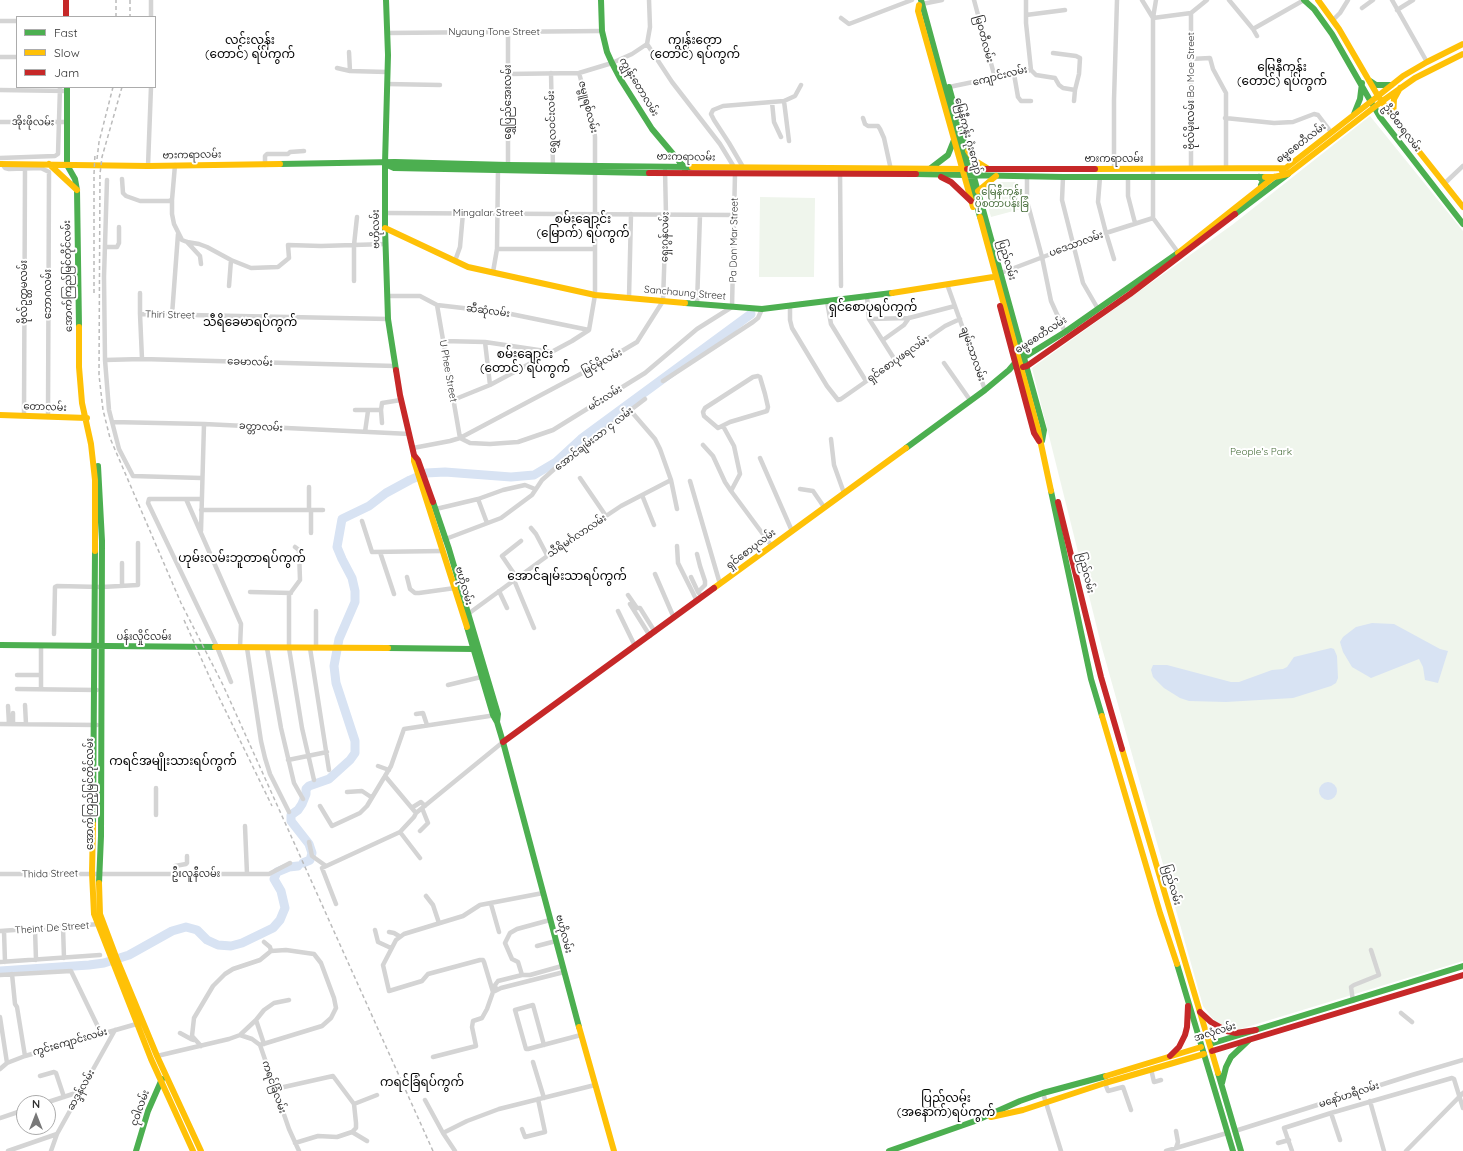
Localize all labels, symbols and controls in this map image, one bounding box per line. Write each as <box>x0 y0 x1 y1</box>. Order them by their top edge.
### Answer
street label: မြဝတီလမ်း <box>972 14 996 64</box>
legend <box>16 16 156 88</box>
text: Fast <box>54 25 78 40</box>
street label: Nyaung Tone Street <box>448 26 540 38</box>
street label: ဗိုလ်မိုးလမ်း Bo Moe Street <box>1185 32 1197 150</box>
district label: လင်းလွန်း (တောင်) ရပ်ကွက် <box>205 33 295 61</box>
district label: ကျွန်းတော (တောင်) ရပ်ကွက် <box>650 33 740 61</box>
text: Slow <box>54 45 80 60</box>
street label: ကျွန်းတောလမ်း <box>617 55 661 119</box>
district label: မြေနီကုန်း (တောင်) ရပ်ကွက် <box>1237 60 1327 88</box>
street label: ကျောင်းလမ်း <box>971 63 1029 89</box>
street label: ရွှေပြည်အေးလမ်း <box>502 64 514 140</box>
text: Jam <box>54 65 79 80</box>
street label: ဇမ္ဗူရစ်လမ်း <box>576 80 600 134</box>
street label: ရွှေလဝင်းလမ်း <box>545 91 559 153</box>
street label: မြေနီကုန်း ဂုံးကျော် <box>952 96 984 176</box>
street label: ဦးဝီစာရလမ်း <box>1380 102 1424 154</box>
street label: အိုးဖိုလမ်း <box>12 116 54 128</box>
street label: ဓမ္မစေတီလမ်း <box>1274 120 1328 166</box>
street label: ဗားကရာလမ်း <box>162 148 222 162</box>
street label: ဗားကရာလမ်း <box>656 150 716 164</box>
street label: ဗားကရာလမ်း <box>1085 153 1143 165</box>
park label: မြေနီကုန်း ပိုစတာပန်းခြံ <box>975 186 1029 210</box>
street label: Pa Don Mar Street <box>727 198 741 282</box>
street label: Mingalar Street <box>453 207 523 219</box>
street label: ဗဟိုလမ်း <box>370 209 382 249</box>
district label: စမ်းချောင်း (မြောက်) ရပ်ကွက် <box>537 212 629 240</box>
street label: ရှေးဂွန်လမ်း <box>659 212 671 262</box>
street label: အောက်ကြည်မြင်တိုင်လမ်း <box>61 220 75 332</box>
street label: ပဒေသာလမ်း <box>1047 229 1105 259</box>
street label: ပြည်လမ်း <box>995 238 1019 282</box>
street label: ဗိုလ်ဥတ္တမလမ်း <box>18 260 30 324</box>
street label: ဘောဂလမ်း <box>42 269 54 319</box>
street label: Sanchaung Street <box>644 283 726 303</box>
district label: ရှင်စောပုရပ်ကွက် <box>829 300 917 314</box>
street label: ဆီဆုံလမ်း <box>465 302 511 320</box>
street label: Thiri Street <box>145 309 195 321</box>
street label: ဓမ္မစေတီလမ်း <box>1013 314 1069 356</box>
district label: သီရိခေမာရပ်ကွက် <box>203 315 297 329</box>
street label: ချမ်းသာလမ်း <box>958 325 988 383</box>
street label: ရှင်စောပုဖရလမ်း <box>865 333 931 385</box>
street label: U Phee Street <box>437 339 459 403</box>
street label: မြင့်မိုလမ်း <box>580 346 624 378</box>
district label: စမ်းချောင်း (တောင်) ရပ်ကွက် <box>480 347 570 375</box>
street label: ခေမာလမ်း <box>227 355 273 369</box>
street label: မင်းလမ်း <box>586 383 624 413</box>
street label: တောလမ်း <box>23 400 67 414</box>
street label: အောင်ချမ်းသာ ၄ လမ်း <box>552 405 636 473</box>
street label: ခတ္တာလမ်း <box>239 420 283 434</box>
park label: People's Park <box>1230 446 1292 458</box>
street label: သီရိမင်္ဂလာလမ်း <box>545 512 609 560</box>
street label: ရှင်စောပုလမ်း <box>724 526 778 572</box>
district label: ဟုမ်းလမ်းဘူတာရပ်ကွက် <box>178 551 306 565</box>
street label: ပြည်လမ်း <box>1075 551 1097 595</box>
street label: ဗဟိုလမ်း <box>453 565 475 607</box>
district label: အောင်ချမ်းသာရပ်ကွက် <box>507 569 627 583</box>
street label: ပန်းလှိုင်လမ်း <box>116 631 172 643</box>
street label: အောက်ကြည့်မြင်တိုင်လမ်း <box>84 738 96 850</box>
district label: ကရင်အမျိုးသားရပ်ကွက် <box>109 754 237 768</box>
street label: ပြည်လမ်း <box>1160 863 1184 907</box>
street label: Thida Street <box>22 868 78 880</box>
street label: ဦးလူနီလမ်း <box>172 868 220 880</box>
street label: ဗဟိုလမ်း <box>553 913 575 955</box>
street label: Theint De Street <box>14 919 90 937</box>
street label: အလုံလမ်း <box>1192 1020 1238 1044</box>
street label: ကွင်းကျောင်းလမ်း <box>31 1026 109 1058</box>
street label: ကရင်ခြံလမ်း <box>259 1059 289 1115</box>
street label: ဆဒ္ဒန်လမ်း <box>65 1068 97 1112</box>
district label: ကရင်ခြံရပ်ကွက် <box>380 1075 464 1089</box>
street label: မနော်ဟရီလမ်း <box>1317 1080 1381 1110</box>
street label: ငုဝါလမ်း <box>128 1088 152 1128</box>
district label: ပြည်လမ်း (အနောက်)ရပ်ကွက် <box>897 1091 995 1119</box>
north arrow <box>16 1095 56 1135</box>
text: N <box>32 1097 40 1111</box>

